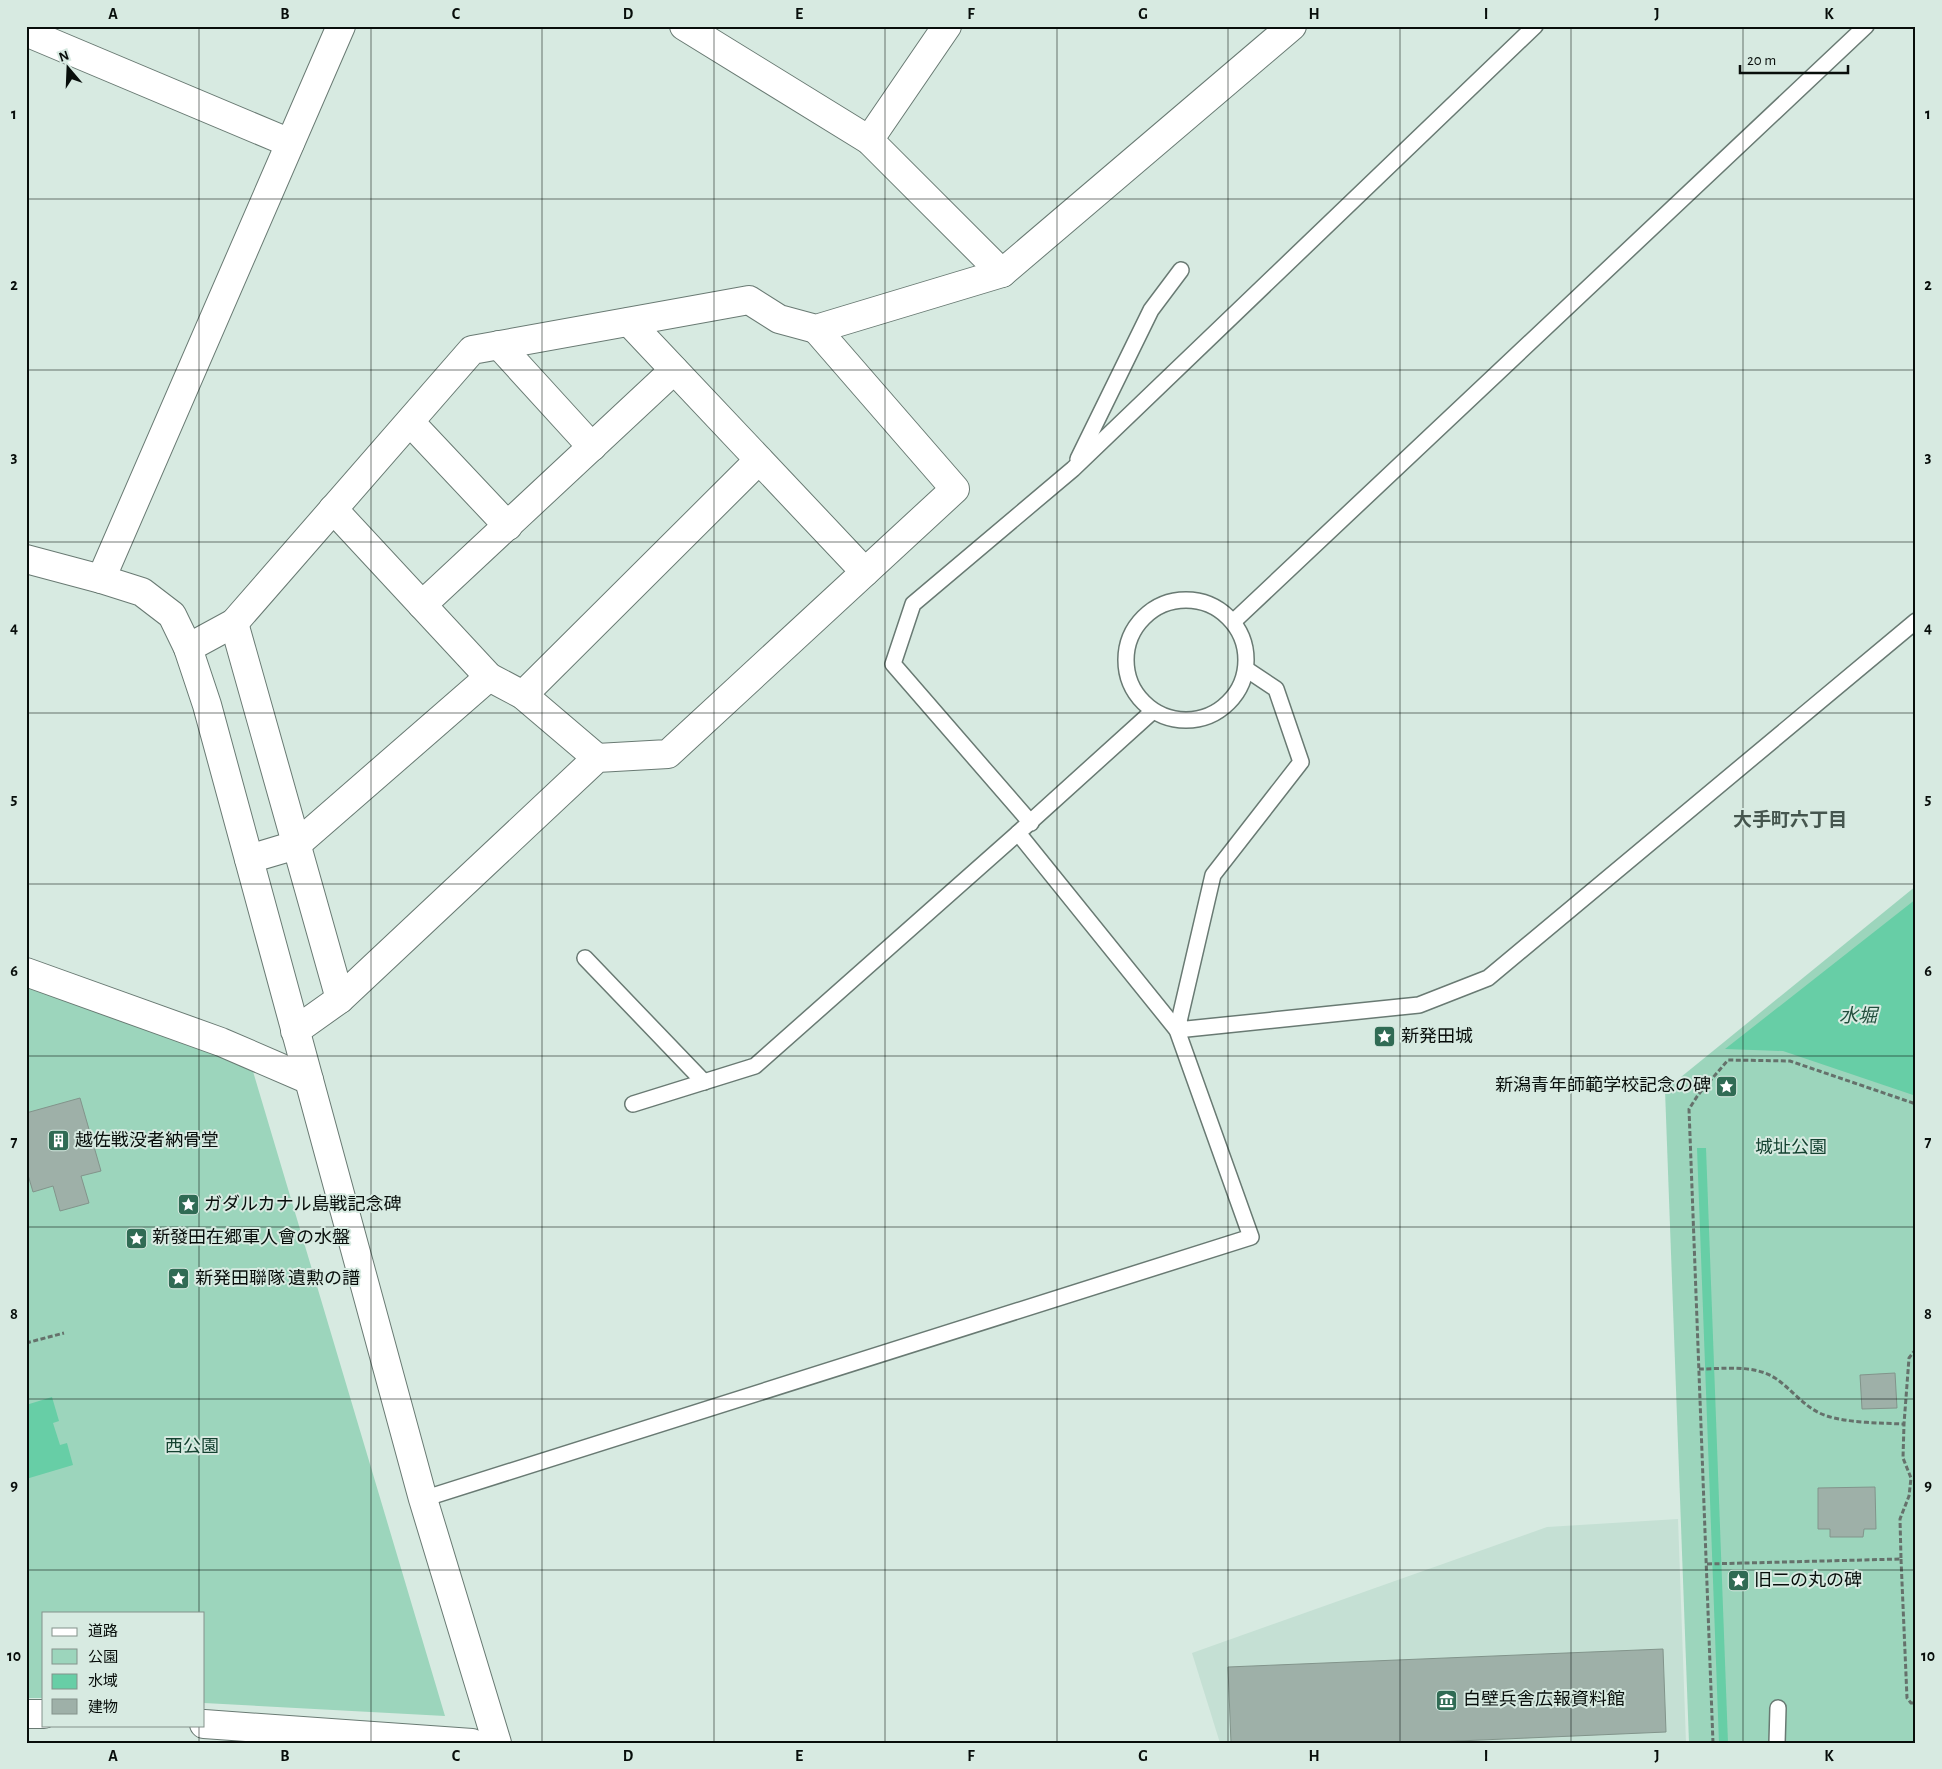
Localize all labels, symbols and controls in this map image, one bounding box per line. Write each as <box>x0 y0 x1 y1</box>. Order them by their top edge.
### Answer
text: A <box>108 6 118 22</box>
text: B <box>280 6 290 22</box>
text: C <box>452 6 461 22</box>
text: D <box>623 6 634 22</box>
text: E <box>795 6 803 22</box>
text: F <box>967 6 975 22</box>
text: G <box>1138 6 1148 22</box>
text: H <box>1308 6 1320 22</box>
text: I <box>1484 6 1488 22</box>
text: J <box>1654 6 1660 22</box>
text: K <box>1824 6 1834 22</box>
north arrow <box>42 42 92 92</box>
scale bar <box>1740 42 1847 74</box>
text: N <box>57 48 71 65</box>
text: 20 m <box>1747 53 1776 68</box>
text: 1 <box>11 106 17 122</box>
text: 1 <box>1925 106 1931 122</box>
text: 2 <box>10 277 18 293</box>
text: 2 <box>1924 277 1932 293</box>
text: 3 <box>11 449 18 465</box>
text: 3 <box>1925 449 1932 465</box>
text: 4 <box>10 620 18 636</box>
text: 4 <box>1924 620 1932 636</box>
text: 5 <box>11 791 18 807</box>
text: 5 <box>1925 791 1932 807</box>
district label: 大手町六丁目 <box>1733 809 1847 830</box>
text: 6 <box>10 963 18 979</box>
text: 6 <box>1924 963 1932 979</box>
water label: 水堀 <box>1839 1006 1880 1026</box>
place icon: 新発田城 <box>1373 1025 1397 1049</box>
place label: 新発田城 <box>1401 1027 1473 1046</box>
place icon: 新潟青年師範学校記念の碑 <box>1715 1074 1739 1098</box>
place label: 新潟青年師範学校記念の碑 <box>1495 1075 1711 1095</box>
building icon: 越佐戦没者納骨堂 <box>47 1129 71 1153</box>
place label: 越佐戦没者納骨堂 <box>75 1130 219 1150</box>
text: 7 <box>11 1134 18 1150</box>
text: 7 <box>1925 1134 1932 1150</box>
park label: 城址公園 <box>1755 1138 1827 1157</box>
place icon: ガダルカナル島戦記念碑 <box>176 1193 200 1217</box>
place label: ガダルカナル島戦記念碑 <box>204 1194 401 1214</box>
place icon: 新發田在郷軍人會の水盤 <box>124 1226 148 1250</box>
place label: 新發田在郷軍人會の水盤 <box>152 1227 350 1247</box>
place icon: 新発田聯隊 遺勲の譜 <box>167 1267 191 1291</box>
place label: 新発田聯隊 遺勲の譜 <box>195 1269 360 1288</box>
text: 8 <box>10 1306 18 1322</box>
text: 8 <box>1924 1306 1932 1322</box>
park label: 西公園 <box>165 1437 219 1456</box>
text: 9 <box>10 1477 18 1493</box>
text: 9 <box>1924 1477 1932 1493</box>
place icon: 旧二の丸の碑 <box>1726 1569 1750 1593</box>
place label: 旧二の丸の碑 <box>1754 1571 1862 1590</box>
legend <box>42 1612 205 1726</box>
text: 道路 <box>88 1623 118 1639</box>
text: 10 <box>7 1648 21 1664</box>
text: 10 <box>1921 1648 1935 1664</box>
text: 公園 <box>88 1649 118 1665</box>
text: 水域 <box>88 1673 118 1689</box>
museum icon: 白壁兵舎広報資料館 <box>1435 1688 1459 1712</box>
place label: 白壁兵舎広報資料館 <box>1463 1689 1625 1709</box>
text: 建物 <box>88 1699 118 1715</box>
text: A <box>108 1748 118 1764</box>
text: B <box>280 1748 290 1764</box>
text: C <box>452 1748 461 1764</box>
text: D <box>623 1748 634 1764</box>
text: E <box>795 1748 803 1764</box>
text: F <box>967 1748 975 1764</box>
text: G <box>1138 1748 1148 1764</box>
text: H <box>1308 1748 1320 1764</box>
text: I <box>1484 1748 1488 1764</box>
text: J <box>1654 1748 1660 1764</box>
text: K <box>1824 1748 1834 1764</box>

